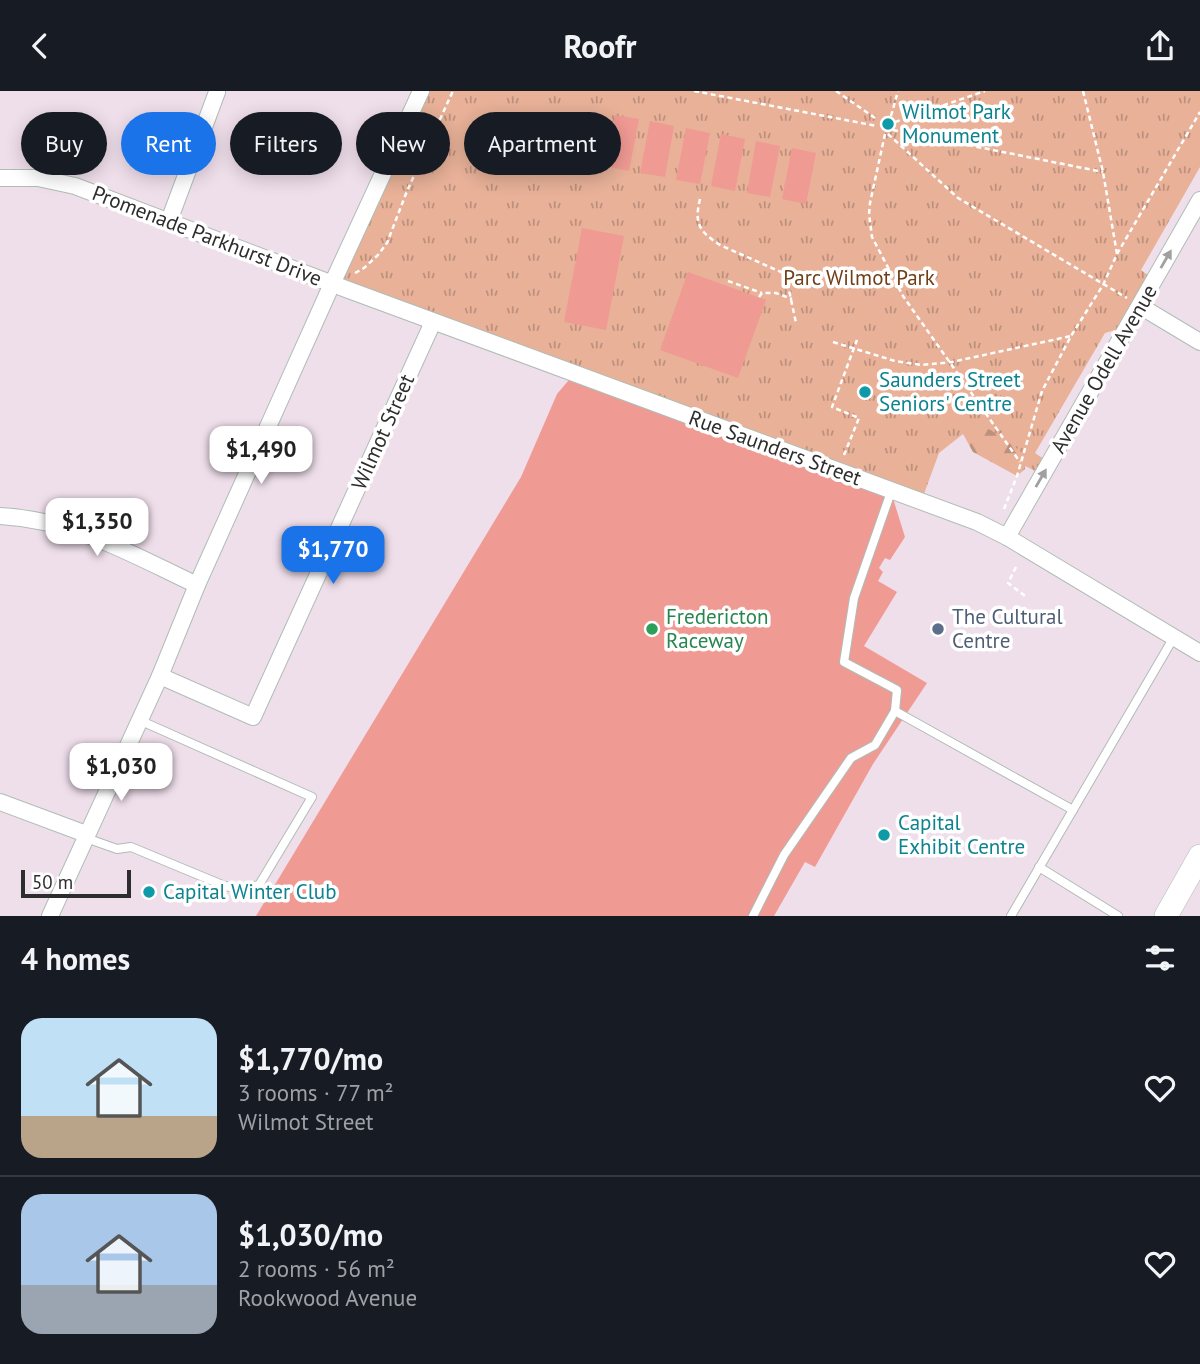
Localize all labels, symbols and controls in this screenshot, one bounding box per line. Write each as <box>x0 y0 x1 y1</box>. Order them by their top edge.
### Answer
text: Roofr <box>563 25 637 67</box>
icon: back <box>21 27 59 65</box>
icon: share <box>1141 27 1179 65</box>
place label: Wilmot Park Monument <box>902 98 1011 149</box>
chip: Buy <box>21 112 107 175</box>
chip: Rent <box>121 112 216 175</box>
chip: Filters <box>230 112 342 175</box>
chip: New <box>356 112 450 175</box>
chip: Apartment <box>464 112 621 175</box>
marker: Wilmot Park Monument <box>880 116 896 132</box>
street label: Promenade Parkhurst Drive <box>89 179 326 292</box>
one-way arrow <box>1160 249 1172 269</box>
park label: Parc Wilmot Park <box>783 264 935 291</box>
street label: Avenue Odell Avenue <box>1044 280 1163 458</box>
place label: Saunders Street Seniors' Centre <box>879 366 1021 417</box>
street label: Wilmot Street <box>345 370 420 494</box>
marker: Saunders Street Seniors' Centre <box>857 384 873 400</box>
street label: Rue Saunders Street <box>685 404 865 491</box>
pin: $1,490 <box>204 427 318 486</box>
text: $1,490 <box>225 434 297 463</box>
one-way arrow <box>1035 468 1047 488</box>
pin: $1,350 <box>40 498 154 558</box>
text: $1,350 <box>61 506 133 535</box>
pin: $1,770 <box>276 526 390 586</box>
text: $1,770 <box>297 534 369 563</box>
place label: Fredericton Raceway <box>666 603 769 654</box>
place label: The Cultural Centre <box>952 603 1063 654</box>
marker: Fredericton Raceway <box>644 621 660 637</box>
marker: The Cultural Centre <box>930 621 946 637</box>
pin: $1,030 <box>64 743 178 803</box>
text: $1,030 <box>85 751 157 780</box>
place label: Capital Exhibit Centre <box>898 809 1025 860</box>
marker: Capital Exhibit Centre <box>876 827 892 843</box>
scale bar <box>21 867 131 899</box>
text: 50 m <box>32 870 73 894</box>
place label: Capital Winter Club <box>163 878 337 905</box>
marker: Capital Winter Club <box>141 884 157 900</box>
text: 4 homes <box>21 939 130 978</box>
icon: filters <box>1141 939 1179 977</box>
text: $1,770/mo <box>238 1039 383 1078</box>
icon: home <box>77 1046 161 1130</box>
icon: heart <box>1141 1069 1179 1107</box>
text: 3 rooms · 77 m² <box>238 1078 394 1107</box>
text: Wilmot Street <box>238 1107 374 1136</box>
text: $1,030/mo <box>238 1215 383 1254</box>
icon: home <box>77 1222 161 1306</box>
icon: heart <box>1141 1245 1179 1283</box>
text: 2 rooms · 56 m² <box>238 1254 395 1283</box>
text: Rookwood Avenue <box>238 1283 417 1312</box>

